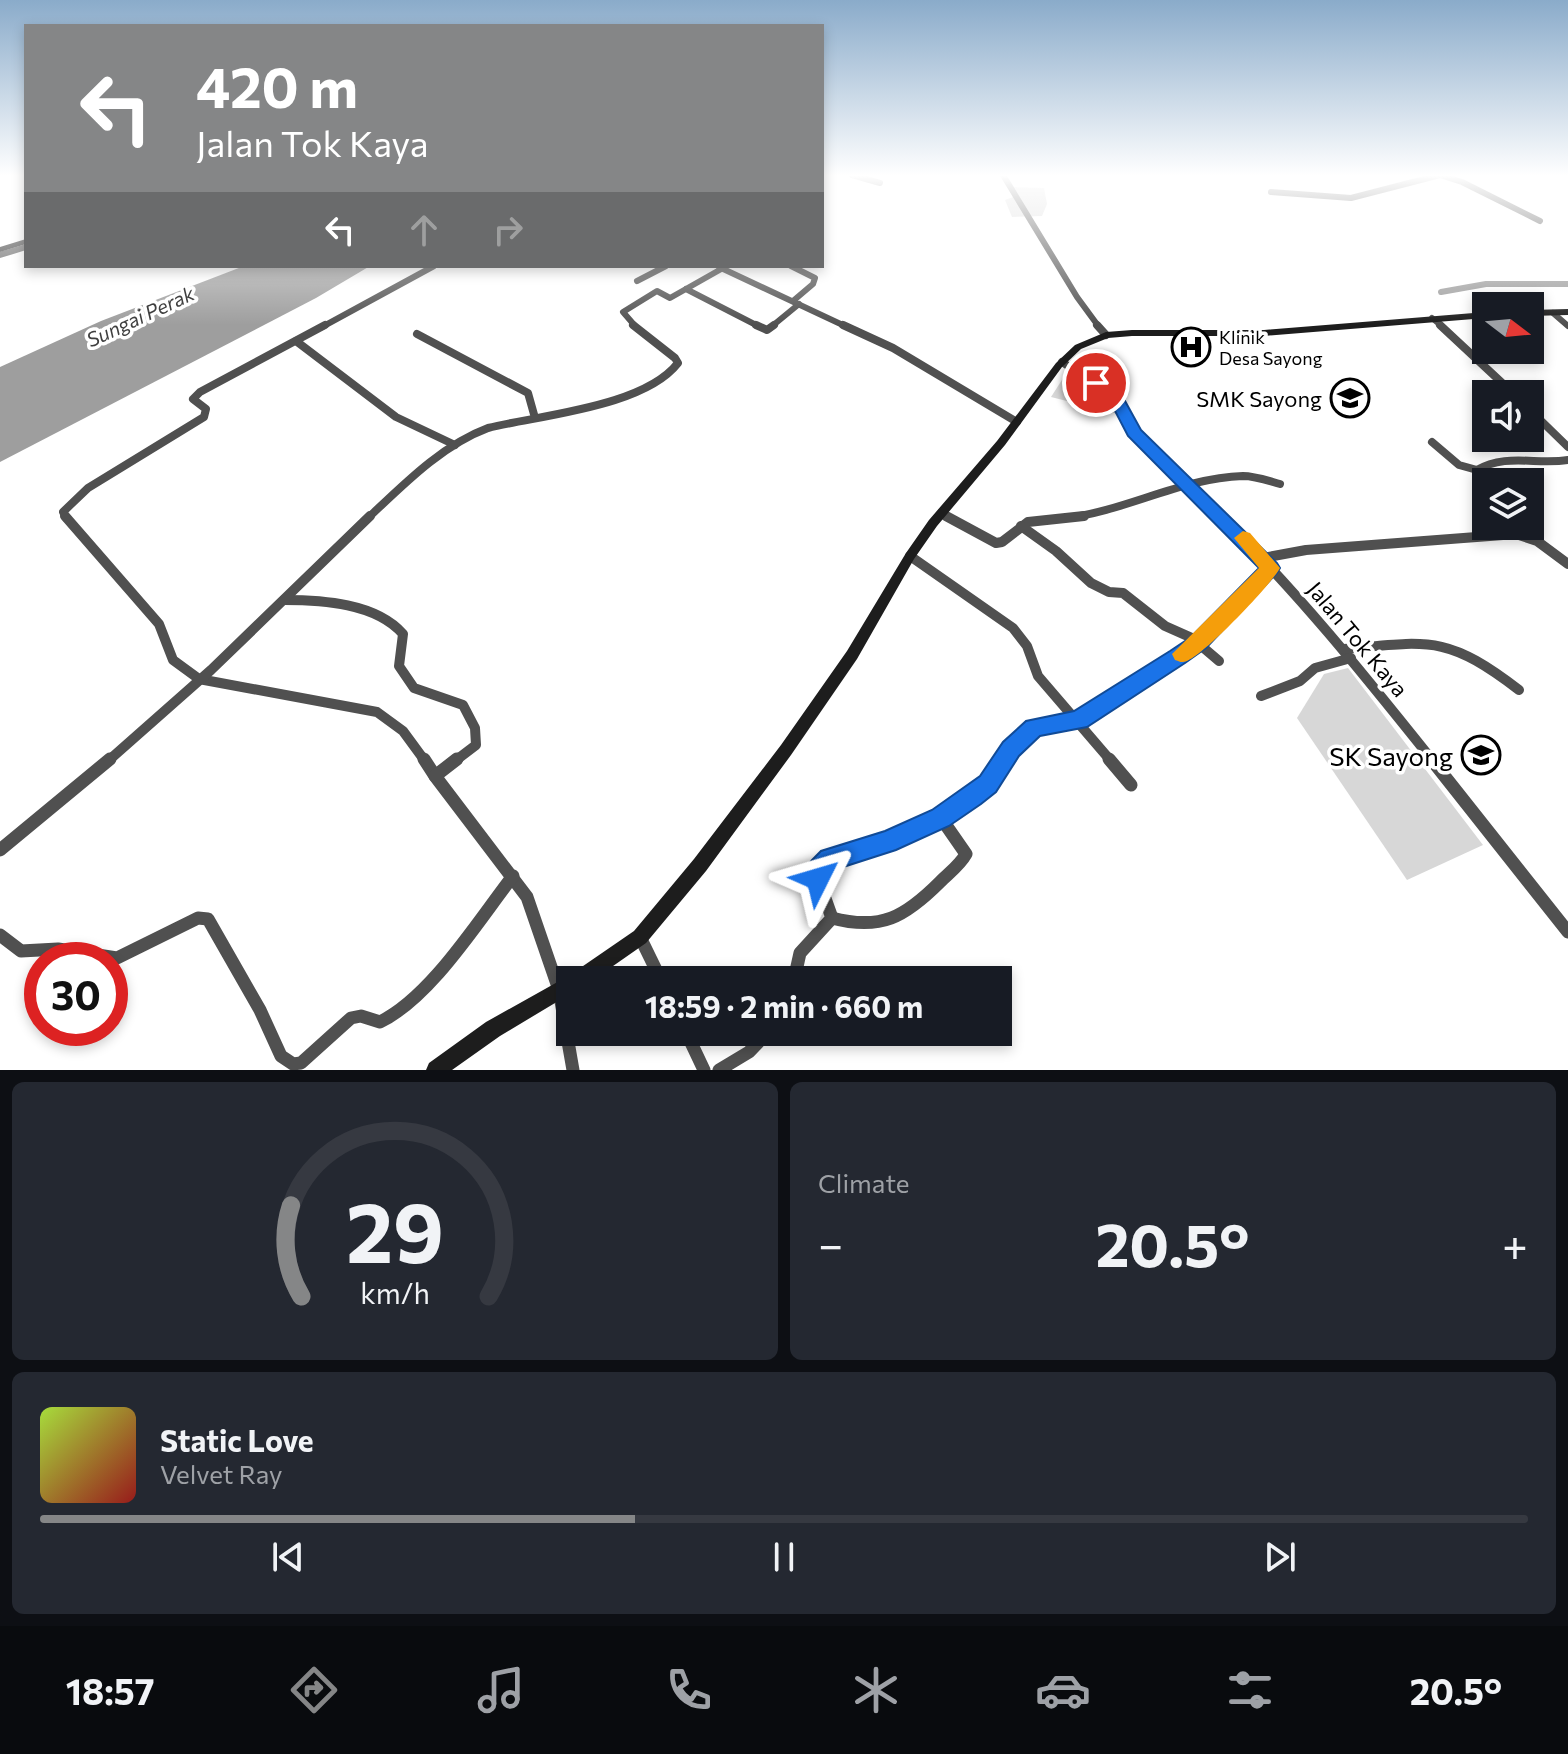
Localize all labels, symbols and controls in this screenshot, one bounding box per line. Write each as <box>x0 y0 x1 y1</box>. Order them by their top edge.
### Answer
text: 420 m <box>196 51 358 120</box>
icon: left <box>64 56 168 160</box>
text: Jalan Tok Kaya <box>196 120 429 164</box>
icon: left <box>318 208 362 252</box>
icon: ahead <box>402 208 446 252</box>
icon: right <box>486 208 530 252</box>
water label: Sungai Perak <box>82 280 199 351</box>
north arrow <box>1472 292 1544 364</box>
map controls <box>1472 292 1544 540</box>
hospital icon: Klinik Desa Sayong <box>1170 326 1212 368</box>
place label: Klinik Desa Sayong <box>1219 326 1323 369</box>
pin <box>1062 349 1130 417</box>
icon: arrive <box>1074 361 1118 405</box>
school or university icon: SMK Sayong <box>1329 377 1371 419</box>
button: sound <box>1472 380 1544 452</box>
place label: SMK Sayong <box>1196 385 1322 412</box>
button: layers <box>1472 468 1544 540</box>
street label: Jalan Tok Kaya <box>1302 576 1414 702</box>
school or university icon: SK Sayong <box>1460 734 1502 776</box>
place label: SK Sayong <box>1329 740 1453 771</box>
position arrow <box>776 837 860 921</box>
speed limit sign: 30 <box>24 942 128 1046</box>
text: 18:59 · 2 min · 660 m <box>645 987 923 1024</box>
text: Climate <box>818 1167 910 1198</box>
text: 29 <box>346 1178 444 1280</box>
text: 20.5° <box>1096 1206 1250 1279</box>
text: − <box>818 1216 843 1270</box>
text: + <box>1502 1216 1528 1270</box>
text: km/h <box>360 1275 430 1310</box>
text: Static Love <box>160 1421 314 1458</box>
text: Velvet Ray <box>160 1458 283 1489</box>
icon: previous <box>266 1535 310 1579</box>
icon: pause <box>762 1535 806 1579</box>
icon: next <box>1258 1535 1302 1579</box>
icon: directions <box>286 1662 342 1718</box>
icon: music <box>473 1662 529 1718</box>
icon: phone <box>661 1662 717 1718</box>
icon: climate <box>848 1662 904 1718</box>
icon: car <box>1035 1662 1091 1718</box>
icon: filters <box>1222 1662 1278 1718</box>
text: 18:57 <box>66 1668 155 1712</box>
text: 20.5° <box>1410 1668 1502 1712</box>

